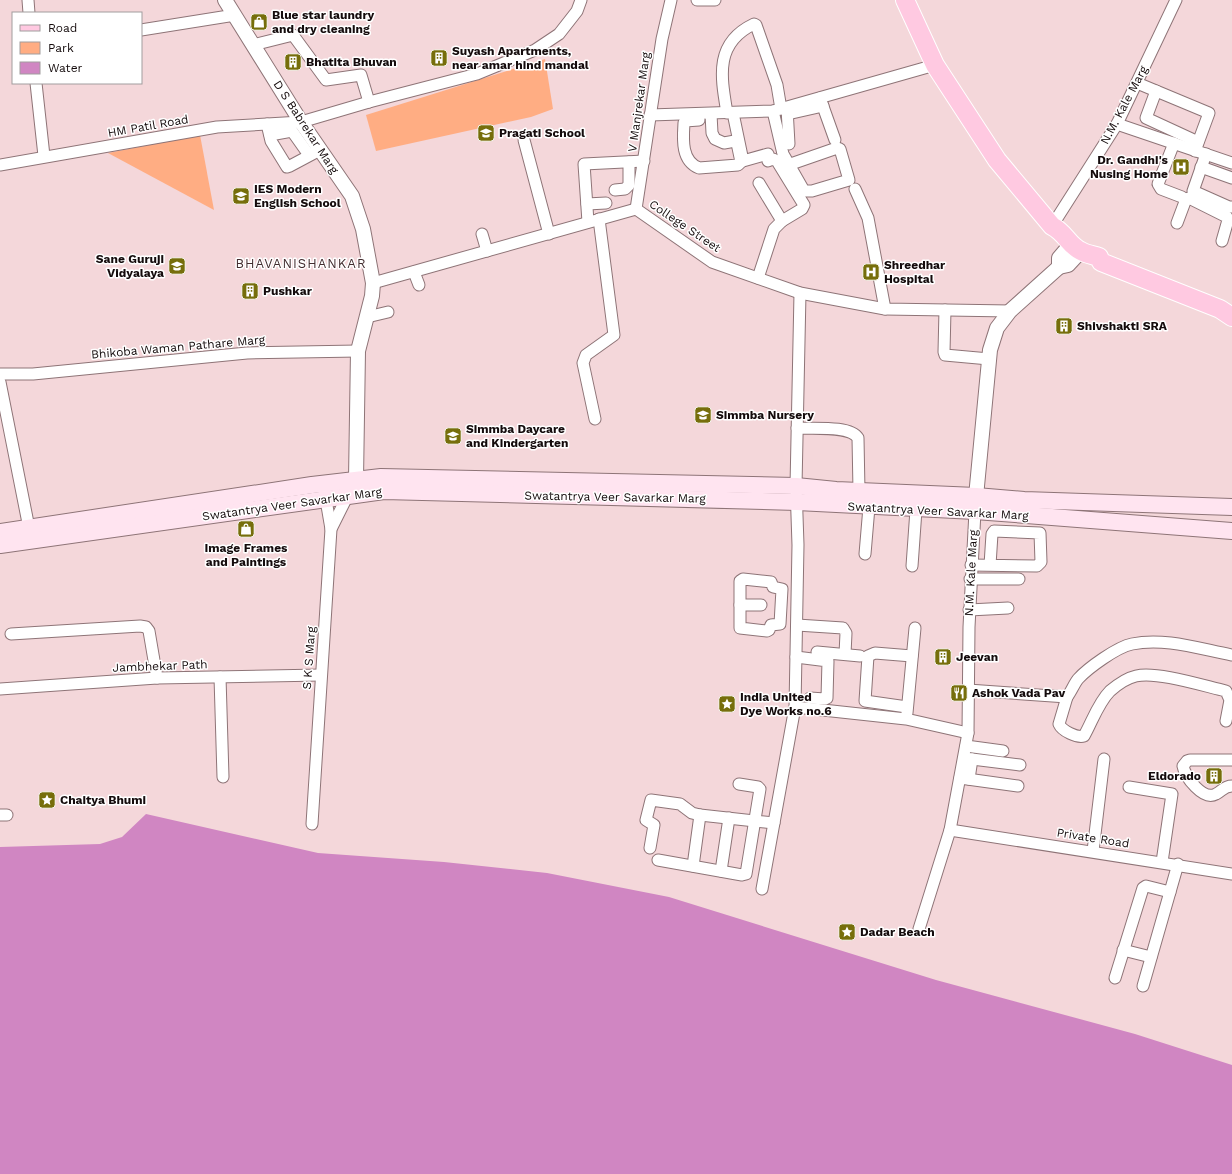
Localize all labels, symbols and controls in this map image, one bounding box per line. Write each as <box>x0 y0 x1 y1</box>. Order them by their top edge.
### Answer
place label: Blue star laundry and dry cleaning <box>272 8 375 36</box>
legend <box>12 12 142 84</box>
shop icon: Blue star laundry and dry cleaning <box>249 12 269 32</box>
text: Road <box>48 21 77 35</box>
text: Park <box>48 41 74 55</box>
place label: Suyash Apartments, near amar hind mandal <box>452 44 589 72</box>
building icon: Suyash Apartments, near amar hind mandal <box>429 48 449 68</box>
street label: V Manjrekar Marg <box>625 51 653 153</box>
building icon: Bhatita Bhuvan <box>283 52 303 72</box>
place label: Bhatita Bhuvan <box>306 55 397 69</box>
text: Water <box>48 61 83 75</box>
street label: N.M. Kale Marg <box>1097 63 1151 147</box>
street label: D S Babrekar Marg <box>271 78 342 177</box>
street label: HM Patil Road <box>106 112 190 140</box>
school or university icon: Pragati School <box>476 123 496 143</box>
place label: Pragati School <box>499 126 585 140</box>
place label: Dr. Gandhi's Nusing Home <box>1090 153 1169 181</box>
hospital icon: Dr. Gandhi's Nusing Home <box>1171 157 1191 177</box>
place label: IES Modern English School <box>254 182 341 210</box>
school or university icon: IES Modern English School <box>231 186 251 206</box>
street label: College Street <box>647 197 723 255</box>
place label: Sane Guruji Vidyalaya <box>96 252 164 280</box>
school or university icon: Sane Guruji Vidyalaya <box>167 256 187 276</box>
district label: BHAVANISHANKAR <box>235 256 367 271</box>
place label: Shreedhar Hospital <box>884 258 946 286</box>
hospital icon: Shreedhar Hospital <box>861 262 881 282</box>
building icon: Pushkar <box>240 281 260 301</box>
place label: Pushkar <box>263 284 313 298</box>
building icon: Shivshakti SRA <box>1054 316 1074 336</box>
place label: Shivshakti SRA <box>1077 319 1168 333</box>
street label: Bhikoba Waman Pathare Marg <box>90 332 266 362</box>
school or university icon: Simmba Nursery <box>693 405 713 425</box>
place label: Simmba Nursery <box>716 408 814 422</box>
place label: Simmba Daycare and Kindergarten <box>466 422 568 450</box>
school or university icon: Simmba Daycare and Kindergarten <box>443 426 463 446</box>
street label: Swatantrya Veer Savarkar Marg <box>201 484 383 524</box>
street label: Swatantrya Veer Savarkar Marg <box>524 488 706 506</box>
street label: Swatantrya Veer Savarkar Marg <box>847 499 1030 523</box>
shop icon: Image Frames and Paintings <box>236 519 256 539</box>
street label: N.M. Kale Marg <box>962 529 980 617</box>
place label: Image Frames and Paintings <box>204 541 288 569</box>
street label: S K S Marg <box>300 625 318 690</box>
building icon: Jeevan <box>933 647 953 667</box>
place label: Jeevan <box>956 650 998 664</box>
street label: Jambhekar Path <box>112 657 208 675</box>
restaurant icon: Ashok Vada Pav <box>949 683 969 703</box>
place label: Ashok Vada Pav <box>972 686 1065 700</box>
place label: India United Dye Works no.6 <box>740 690 832 718</box>
place icon: India United Dye Works no.6 <box>717 694 737 714</box>
building icon: Eldorado <box>1204 766 1224 786</box>
place label: Eldorado <box>1148 769 1201 783</box>
place icon: Chaitya Bhumi <box>37 790 57 810</box>
place label: Chaitya Bhumi <box>60 793 146 807</box>
street label: Private Road <box>1056 825 1130 851</box>
place icon: Dadar Beach <box>837 922 857 942</box>
place label: Dadar Beach <box>860 925 935 939</box>

